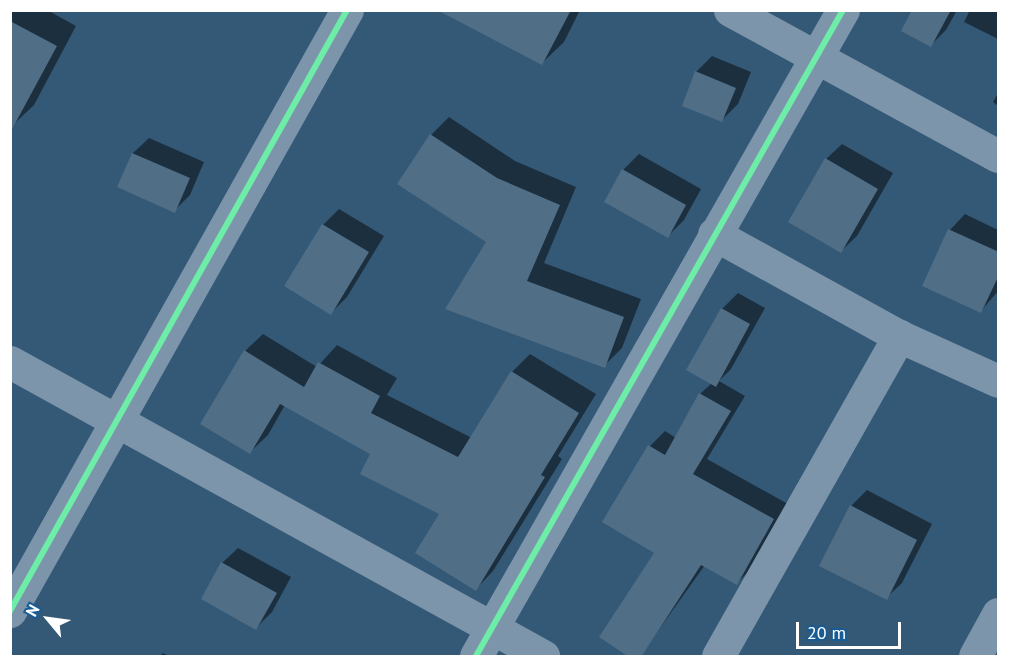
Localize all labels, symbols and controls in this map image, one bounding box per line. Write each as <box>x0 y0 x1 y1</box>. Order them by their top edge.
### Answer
north arrow <box>18 589 78 649</box>
text: N <box>21 601 44 620</box>
scale bar <box>799 610 904 648</box>
text: 20 m <box>807 621 846 644</box>

